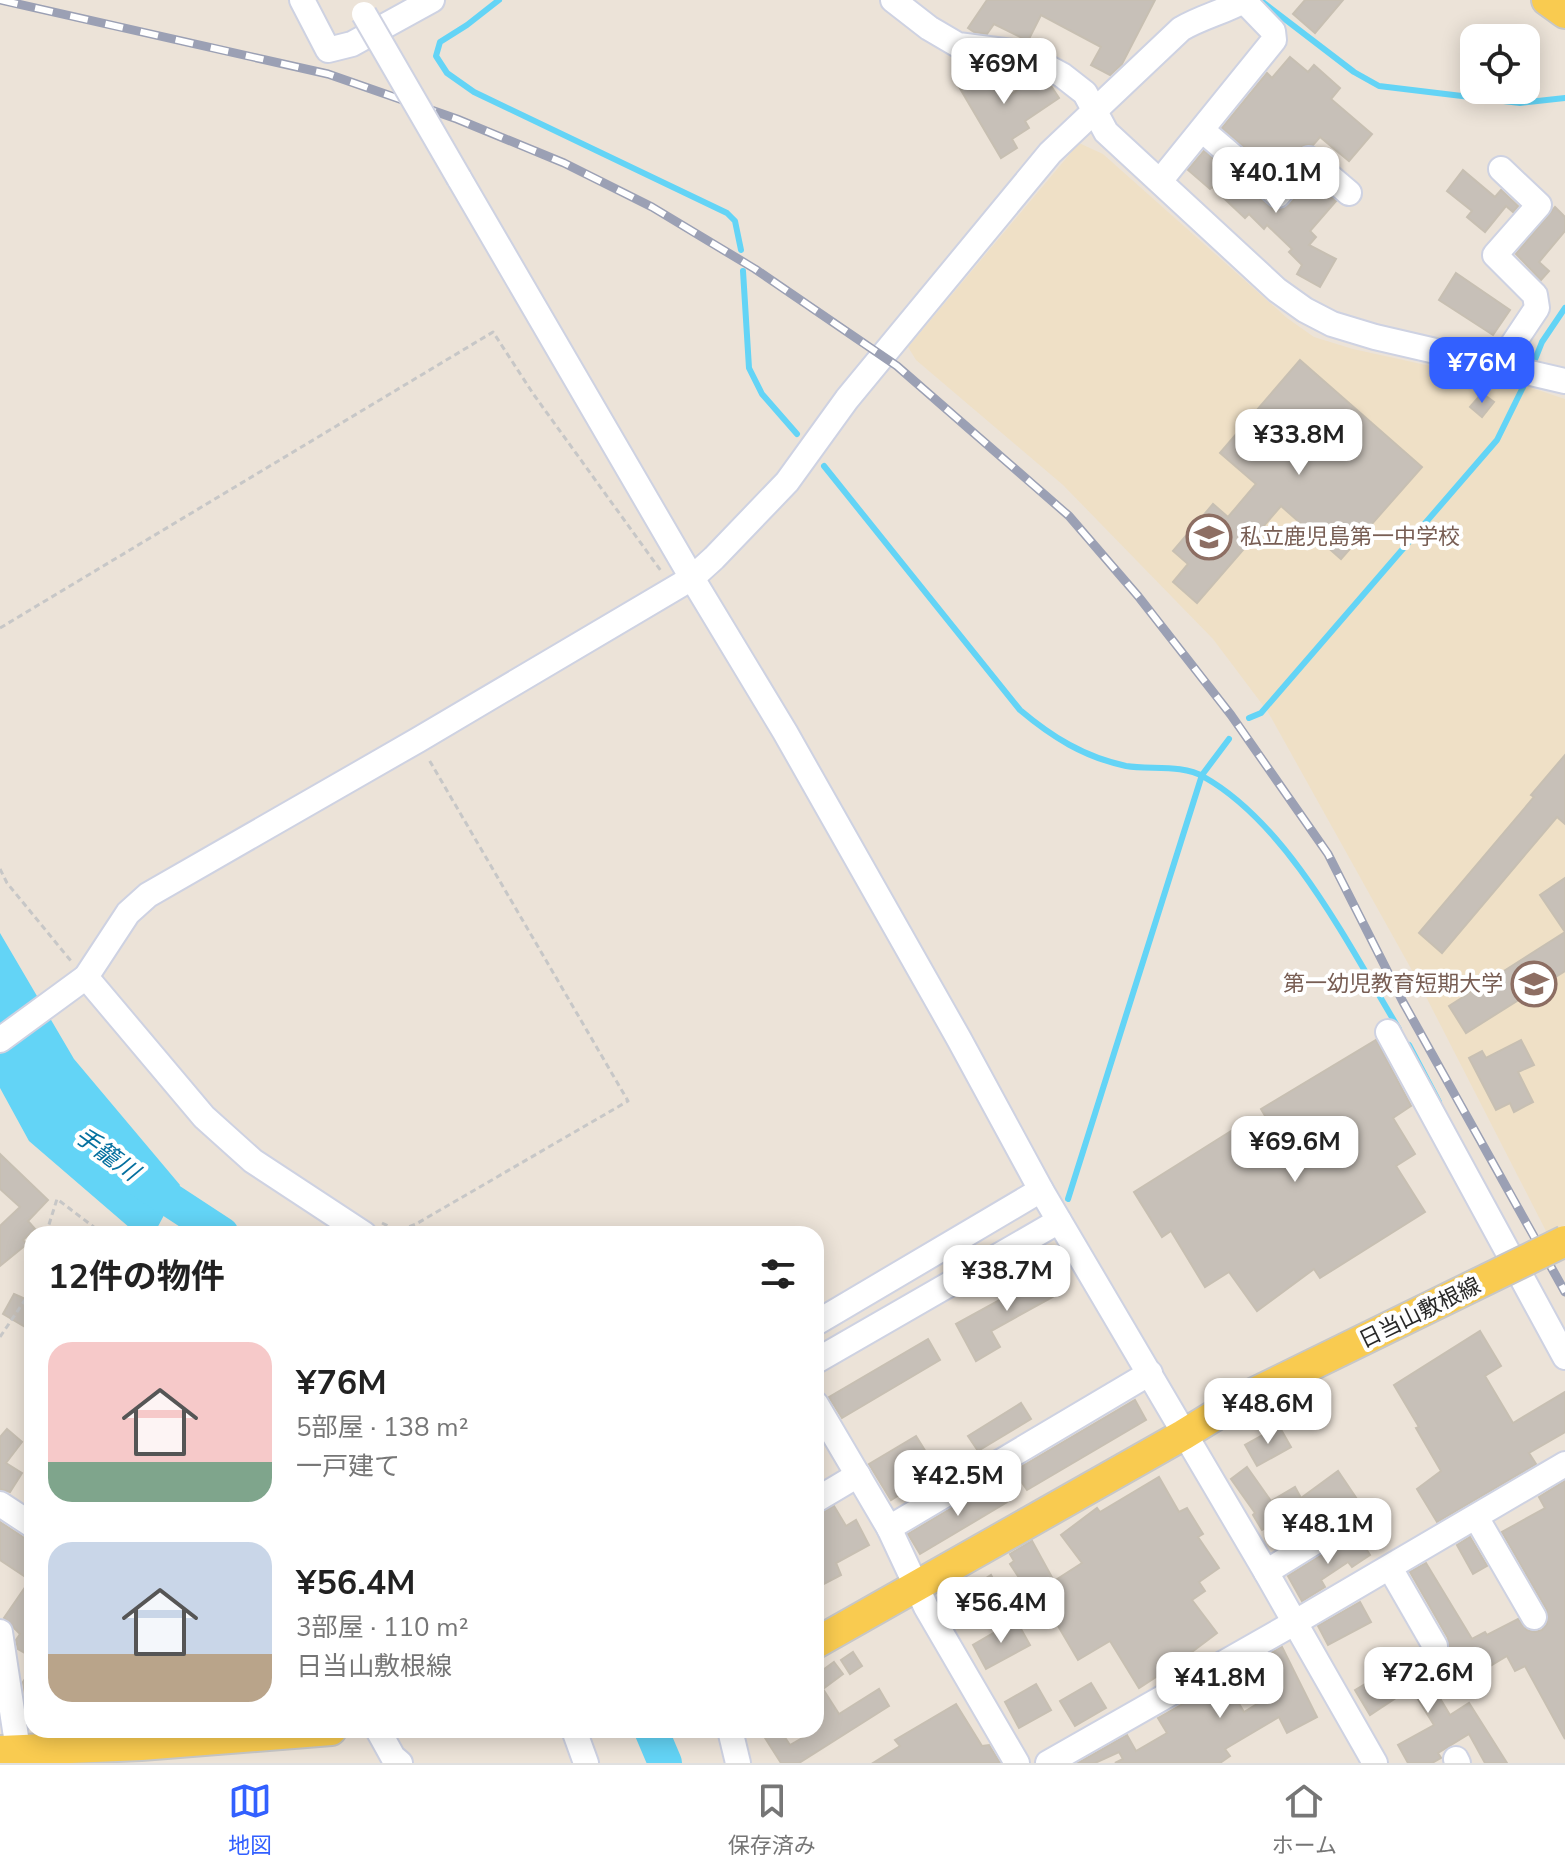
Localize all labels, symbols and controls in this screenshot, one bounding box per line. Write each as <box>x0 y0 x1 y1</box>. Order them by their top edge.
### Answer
map controls <box>1460 24 1540 104</box>
button: locate <box>1460 24 1540 104</box>
pin: ¥69M <box>957 38 1051 106</box>
text: ¥69M <box>969 46 1039 81</box>
pin: ¥40.1M <box>1211 147 1341 215</box>
text: ¥40.1M <box>1230 155 1322 190</box>
pin: ¥76M <box>1435 337 1529 405</box>
text: ¥76M <box>1447 345 1517 380</box>
pin: ¥33.8M <box>1234 409 1364 477</box>
text: ¥33.8M <box>1253 417 1345 452</box>
school or university icon: 私立鹿児島第一中学校 <box>1185 513 1233 561</box>
place label: 私立鹿児島第一中学校 <box>1240 522 1460 552</box>
school or university icon: 第一幼児教育短期大学 <box>1510 960 1558 1008</box>
place label: 第一幼児教育短期大学 <box>1283 969 1503 999</box>
pin: ¥69.6M <box>1230 1116 1360 1184</box>
water label: 手籠川 <box>68 1120 148 1190</box>
text: ¥69.6M <box>1249 1124 1341 1159</box>
pin: ¥38.7M <box>942 1245 1072 1313</box>
icon: filters <box>756 1252 800 1296</box>
text: ¥38.7M <box>961 1253 1053 1288</box>
text: 12件の物件 <box>48 1254 225 1300</box>
street label: 日当山敷根線 <box>1354 1271 1486 1355</box>
text: ¥76M <box>296 1360 387 1406</box>
icon: home <box>112 1374 208 1470</box>
pin: ¥48.6M <box>1203 1378 1333 1446</box>
text: ¥48.6M <box>1222 1386 1314 1421</box>
text: 5部屋 · 138 m² <box>296 1410 469 1445</box>
text: 一戸建て <box>296 1449 400 1484</box>
pin: ¥42.5M <box>893 1450 1023 1518</box>
text: ¥42.5M <box>912 1458 1004 1493</box>
pin: ¥48.1M <box>1263 1498 1393 1566</box>
text: ¥48.1M <box>1282 1506 1374 1541</box>
text: ¥56.4M <box>296 1560 416 1606</box>
icon: home <box>112 1574 208 1670</box>
pin: ¥56.4M <box>936 1577 1066 1645</box>
text: ¥56.4M <box>955 1585 1047 1620</box>
text: 3部屋 · 110 m² <box>296 1610 469 1645</box>
pin: ¥72.6M <box>1363 1647 1493 1715</box>
text: 日当山敷根線 <box>296 1649 452 1684</box>
pin: ¥41.8M <box>1155 1652 1285 1720</box>
text: ¥72.6M <box>1382 1655 1474 1690</box>
text: ¥41.8M <box>1174 1660 1266 1695</box>
tab: 地図 <box>228 1779 272 1861</box>
tab: 保存済み <box>728 1779 816 1861</box>
tab: ホーム <box>1272 1779 1337 1861</box>

